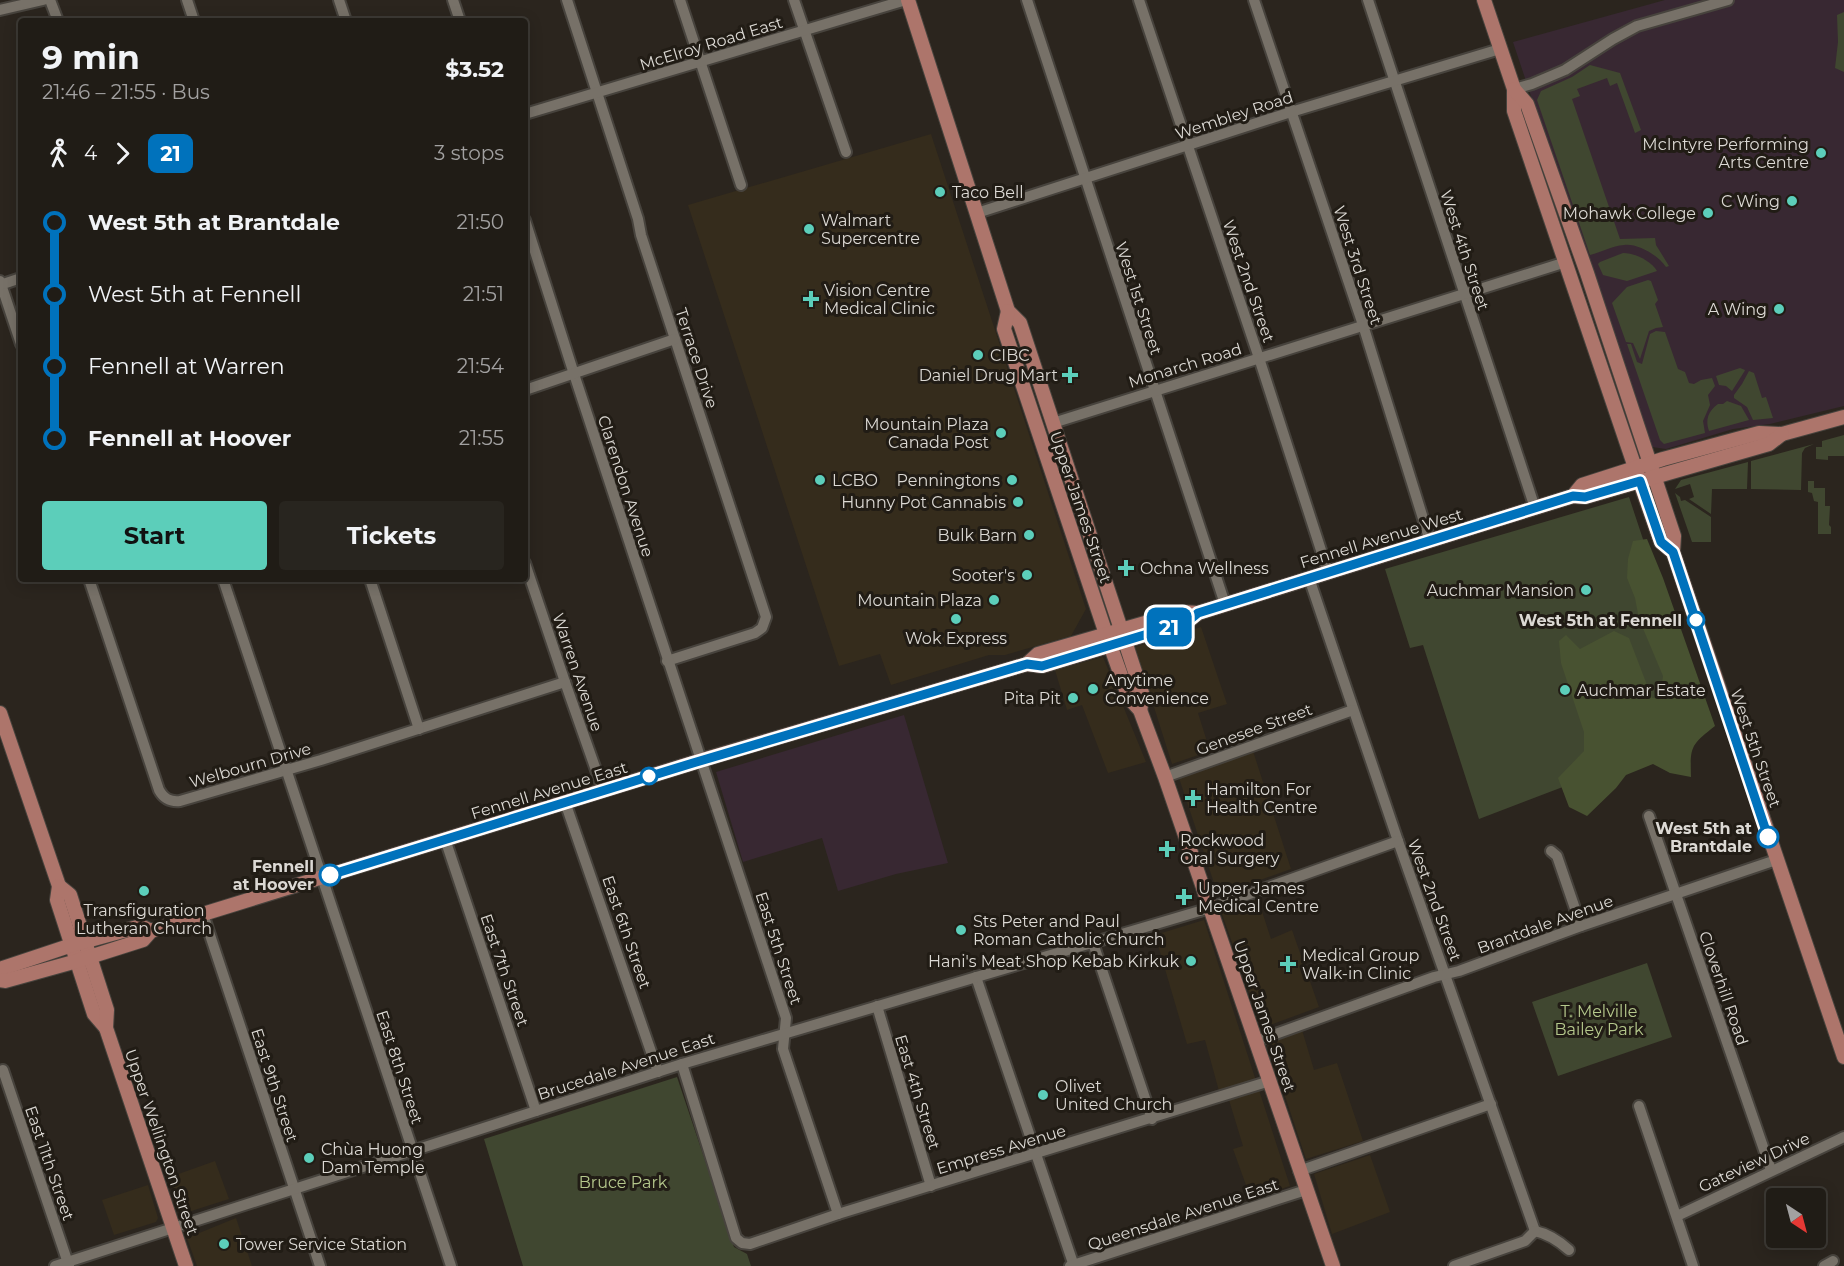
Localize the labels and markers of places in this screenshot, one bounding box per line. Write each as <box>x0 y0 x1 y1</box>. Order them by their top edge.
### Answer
place label: McIntyre Performing Arts Centre <box>1642 135 1809 172</box>
marker: McIntyre Performing Arts Centre <box>1814 146 1828 160</box>
place label: Taco Bell <box>952 183 1024 202</box>
marker: Taco Bell <box>933 185 947 199</box>
place label: C Wing <box>1721 192 1780 211</box>
marker: C Wing <box>1785 194 1799 208</box>
place label: Mohawk College <box>1563 204 1696 223</box>
marker: Mohawk College <box>1701 206 1715 220</box>
place label: Walmart Supercentre <box>821 211 920 248</box>
marker: Walmart Supercentre <box>802 222 816 236</box>
place label: Vision Centre Medical Clinic <box>824 281 935 318</box>
marker: Vision Centre Medical Clinic <box>802 290 820 308</box>
place label: A Wing <box>1708 300 1767 319</box>
marker: A Wing <box>1772 302 1786 316</box>
place label: CIBC <box>990 346 1030 365</box>
marker: CIBC <box>971 348 985 362</box>
place label: Daniel Drug Mart <box>919 366 1058 385</box>
marker: Daniel Drug Mart <box>1063 368 1077 382</box>
place label: Mountain Plaza Canada Post <box>864 415 990 452</box>
marker: Mountain Plaza Canada Post <box>994 426 1008 440</box>
place label: LCBO <box>832 471 878 490</box>
place label: Penningtons <box>896 471 1000 490</box>
marker: LCBO <box>813 473 827 487</box>
marker: Penningtons <box>1005 473 1019 487</box>
place label: Hunny Pot Cannabis <box>841 493 1006 512</box>
marker: Hunny Pot Cannabis <box>1011 495 1025 509</box>
place label: Bulk Barn <box>938 526 1017 545</box>
marker: Bulk Barn <box>1022 528 1036 542</box>
marker: Ochna Wellness <box>1117 559 1135 577</box>
place label: Ochna Wellness <box>1140 559 1269 578</box>
place label: Sooter's <box>952 566 1015 585</box>
marker: Sooter's <box>1020 568 1034 582</box>
place label: Auchmar Mansion <box>1427 581 1574 600</box>
marker: Auchmar Mansion <box>1579 583 1593 597</box>
place label: Mountain Plaza <box>857 591 982 610</box>
marker: Mountain Plaza <box>987 593 1001 607</box>
place label: West 5th at Fennell <box>1519 611 1682 630</box>
marker: West 5th at Fennell <box>1687 611 1705 629</box>
marker: Wok Express <box>949 612 963 626</box>
place label: Wok Express <box>905 629 1007 648</box>
place label: Anytime Convenience <box>1105 671 1209 708</box>
place label: Auchmar Estate <box>1577 681 1706 700</box>
marker: Anytime Convenience <box>1086 682 1100 696</box>
marker: Auchmar Estate <box>1558 683 1572 697</box>
place label: Pita Pit <box>1003 689 1061 708</box>
marker: Pita Pit <box>1066 691 1080 705</box>
unlabelled marker <box>640 767 658 785</box>
place label: Hamilton For Health Centre <box>1206 780 1317 817</box>
marker: Hamilton For Health Centre <box>1184 789 1202 807</box>
place label: West 5th at Brantdale <box>1655 819 1752 856</box>
marker: West 5th at Brantdale <box>1757 826 1779 848</box>
place label: Rockwood Oral Surgery <box>1180 831 1280 868</box>
marker: Rockwood Oral Surgery <box>1158 840 1176 858</box>
place label: Fennell at Hoover <box>233 857 314 894</box>
marker: Fennell at Hoover <box>319 864 341 886</box>
place label: Upper James Medical Centre <box>1198 879 1319 916</box>
marker: Transfiguration Lutheran Church <box>137 884 151 898</box>
marker: Upper James Medical Centre <box>1175 888 1193 906</box>
place label: Transfiguration Lutheran Church <box>76 901 212 938</box>
place label: Sts Peter and Paul Roman Catholic Church <box>973 912 1165 949</box>
marker: Sts Peter and Paul Roman Catholic Church <box>954 923 968 937</box>
place label: Medical Group Walk-in Clinic <box>1302 946 1419 983</box>
place label: Hani's Meat Shop Kebab Kirkuk <box>928 952 1179 971</box>
marker: Hani's Meat Shop Kebab Kirkuk <box>1184 954 1198 968</box>
marker: Medical Group Walk-in Clinic <box>1279 955 1297 973</box>
place label: Olivet United Church <box>1055 1077 1172 1114</box>
marker: Olivet United Church <box>1036 1088 1050 1102</box>
place label: Chùa Huong Dam Temple <box>321 1140 425 1177</box>
marker: Chùa Huong Dam Temple <box>302 1151 316 1165</box>
place label: Tower Service Station <box>236 1235 407 1254</box>
marker: Tower Service Station <box>217 1237 231 1251</box>

